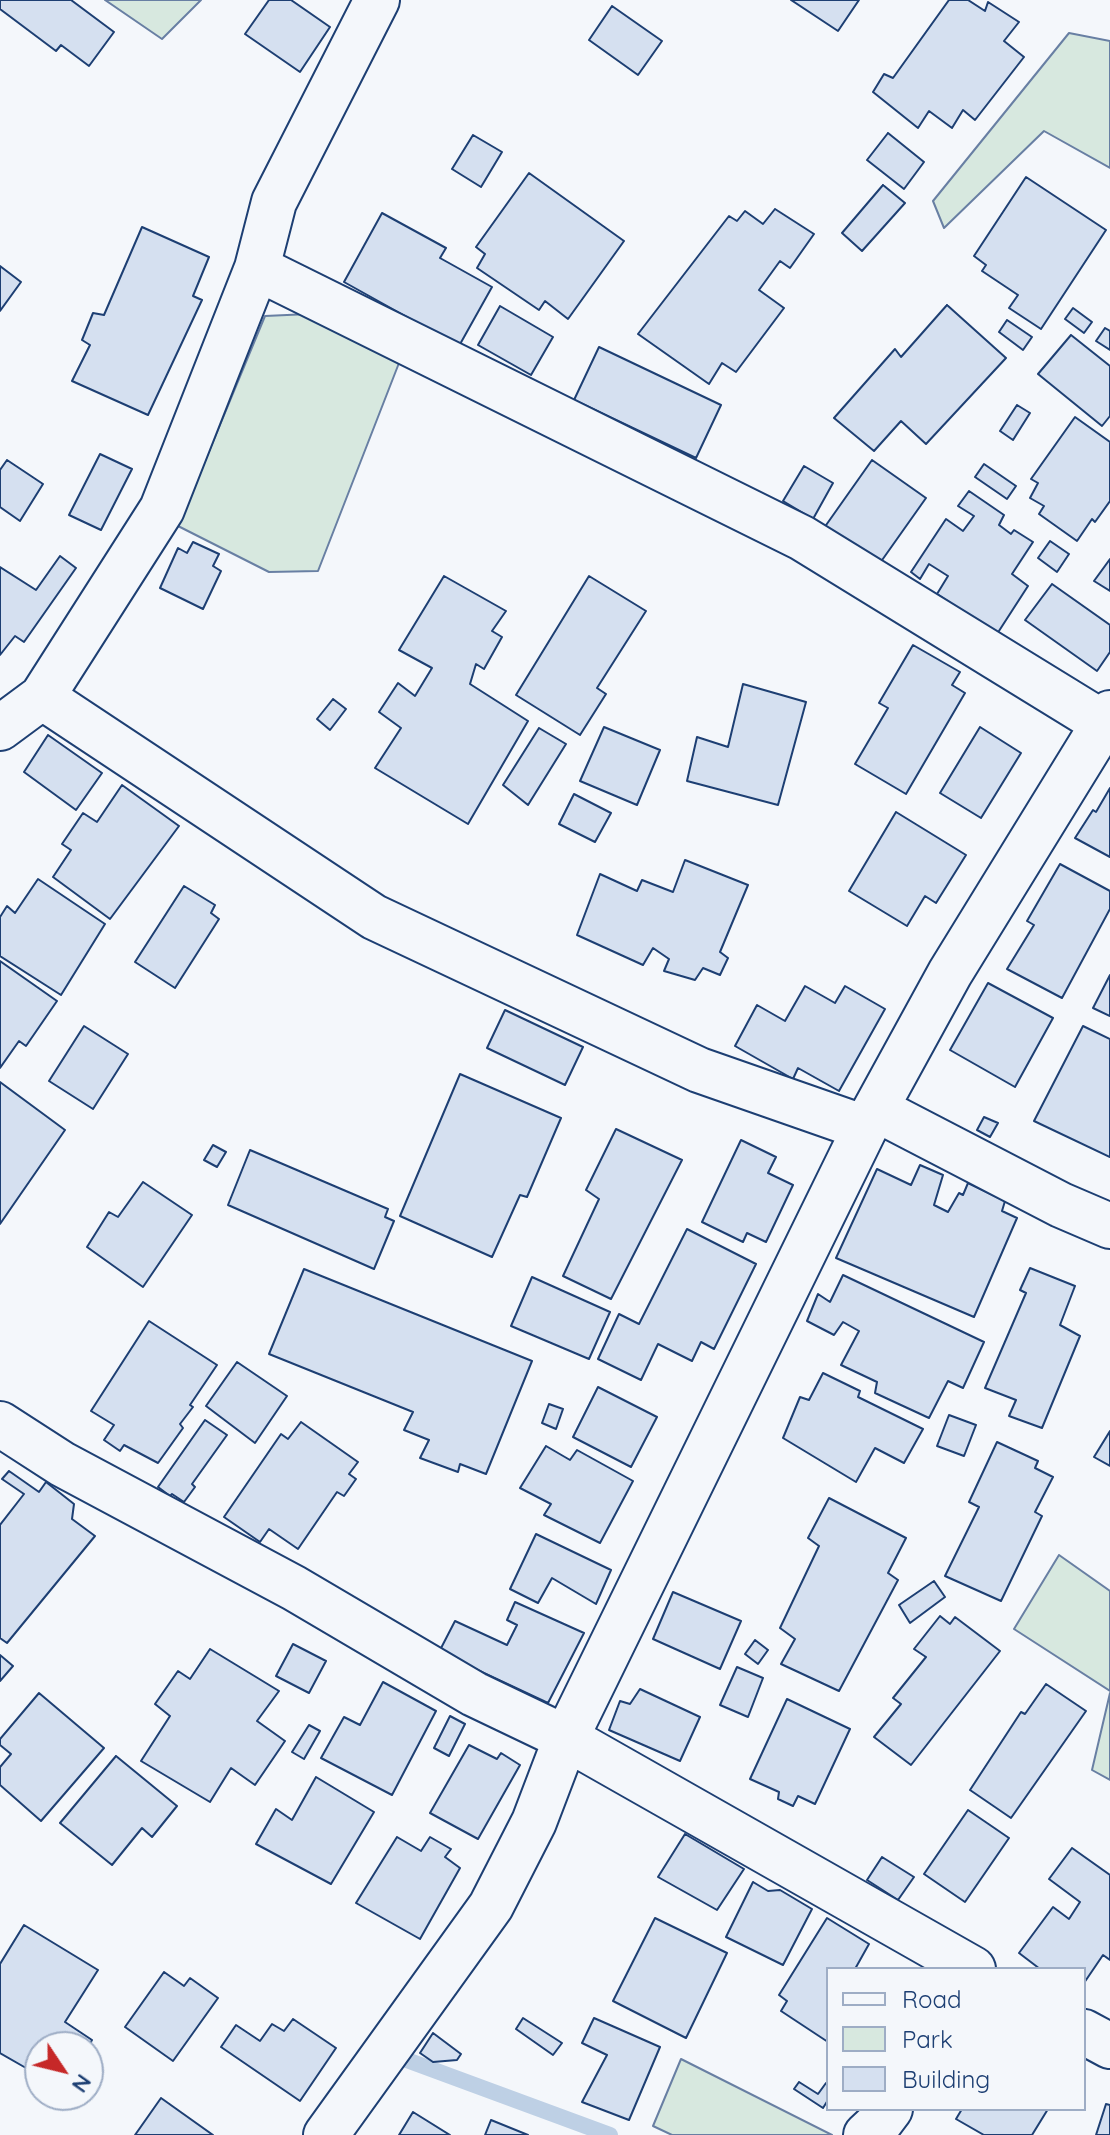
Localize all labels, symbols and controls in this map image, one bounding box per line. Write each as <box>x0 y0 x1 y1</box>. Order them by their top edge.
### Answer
legend <box>826 1967 1086 2111</box>
text: Road <box>902 1984 962 2014</box>
text: Park <box>902 2024 953 2054</box>
north arrow <box>24 2031 104 2111</box>
text: Building <box>902 2064 990 2094</box>
text: N <box>66 2069 98 2098</box>

